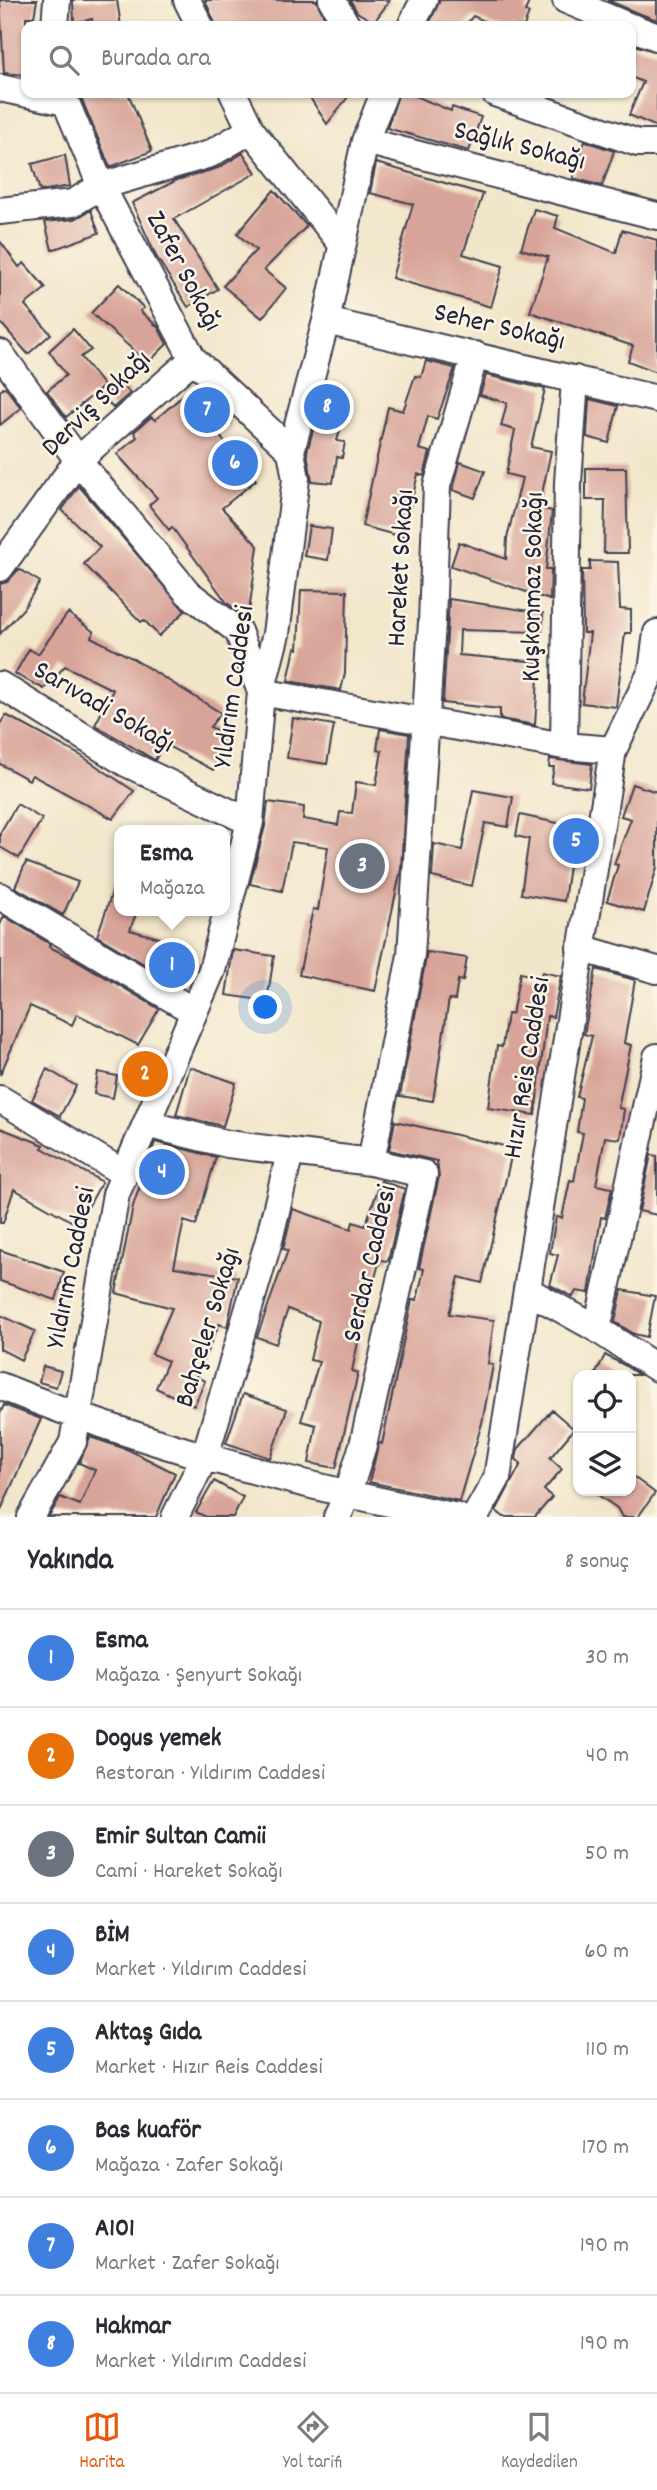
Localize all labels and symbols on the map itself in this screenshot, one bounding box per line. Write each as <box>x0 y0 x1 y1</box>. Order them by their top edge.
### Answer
street label: Sağlık Sokağı <box>449 112 589 184</box>
street label: Zafer Sokağı <box>134 205 230 339</box>
street label: Seher Sokağı <box>429 295 569 363</box>
street label: Derviş Sokağı <box>34 342 162 468</box>
pin: 8 <box>304 381 350 433</box>
pin: 7 <box>184 384 230 436</box>
pin: 6 <box>212 437 258 489</box>
street label: Hareket Sokağı <box>379 488 427 648</box>
street label: Kuşkonmaz Sokağı <box>513 492 557 682</box>
street label: Yıldırım Caddesi <box>205 603 267 771</box>
street label: Sarıvadi Sokağı <box>25 652 181 766</box>
pin: 5 <box>553 815 599 867</box>
pin: 3 <box>339 840 385 892</box>
pin: 1 <box>149 939 195 991</box>
street label: Hızır Reis Caddesi <box>495 974 563 1162</box>
your location <box>248 990 282 1024</box>
pin: 2 <box>122 1048 168 1100</box>
pin: 4 <box>139 1146 185 1198</box>
street label: Serdar Caddesi <box>334 1181 410 1347</box>
street label: Yıldırım Caddesi <box>38 1184 108 1352</box>
street label: Bahçeler Sokağı <box>167 1243 253 1413</box>

